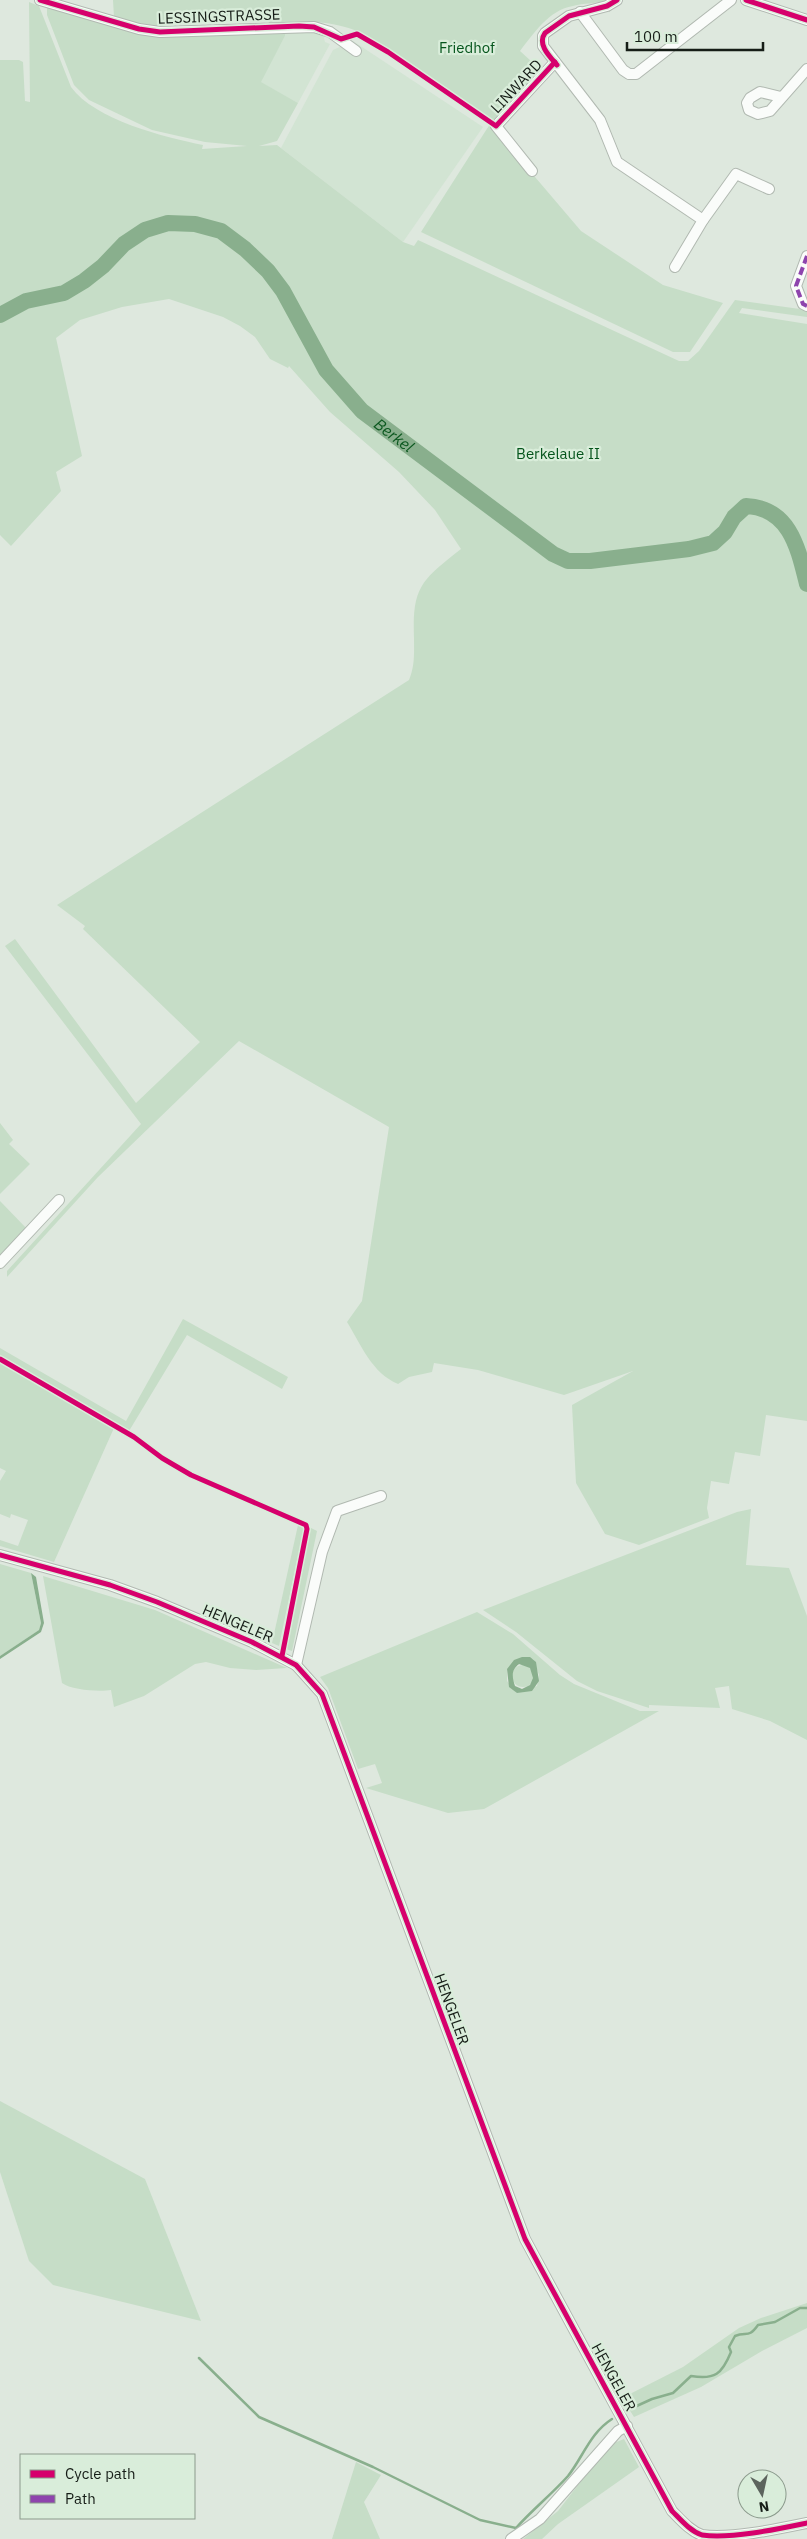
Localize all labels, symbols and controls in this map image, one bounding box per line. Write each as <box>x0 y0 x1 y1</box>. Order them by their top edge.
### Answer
street label: LESSINGSTRASSE <box>157 4 281 28</box>
scale bar <box>627 20 763 52</box>
text: 100 m <box>634 27 678 46</box>
park label: Friedhof <box>439 38 495 57</box>
street label: LINWARD <box>486 55 546 117</box>
water label: Berkel <box>370 414 418 457</box>
park label: Berkelaue II <box>516 444 600 463</box>
street label: HENGELER <box>200 1600 276 1646</box>
street label: HENGELER <box>430 1971 474 2047</box>
street label: HENGELER <box>588 2340 640 2414</box>
legend <box>20 2454 195 2519</box>
text: Cycle path <box>65 2464 136 2483</box>
north arrow <box>737 2469 787 2519</box>
text: Path <box>65 2489 96 2508</box>
text: N <box>758 2497 770 2517</box>

